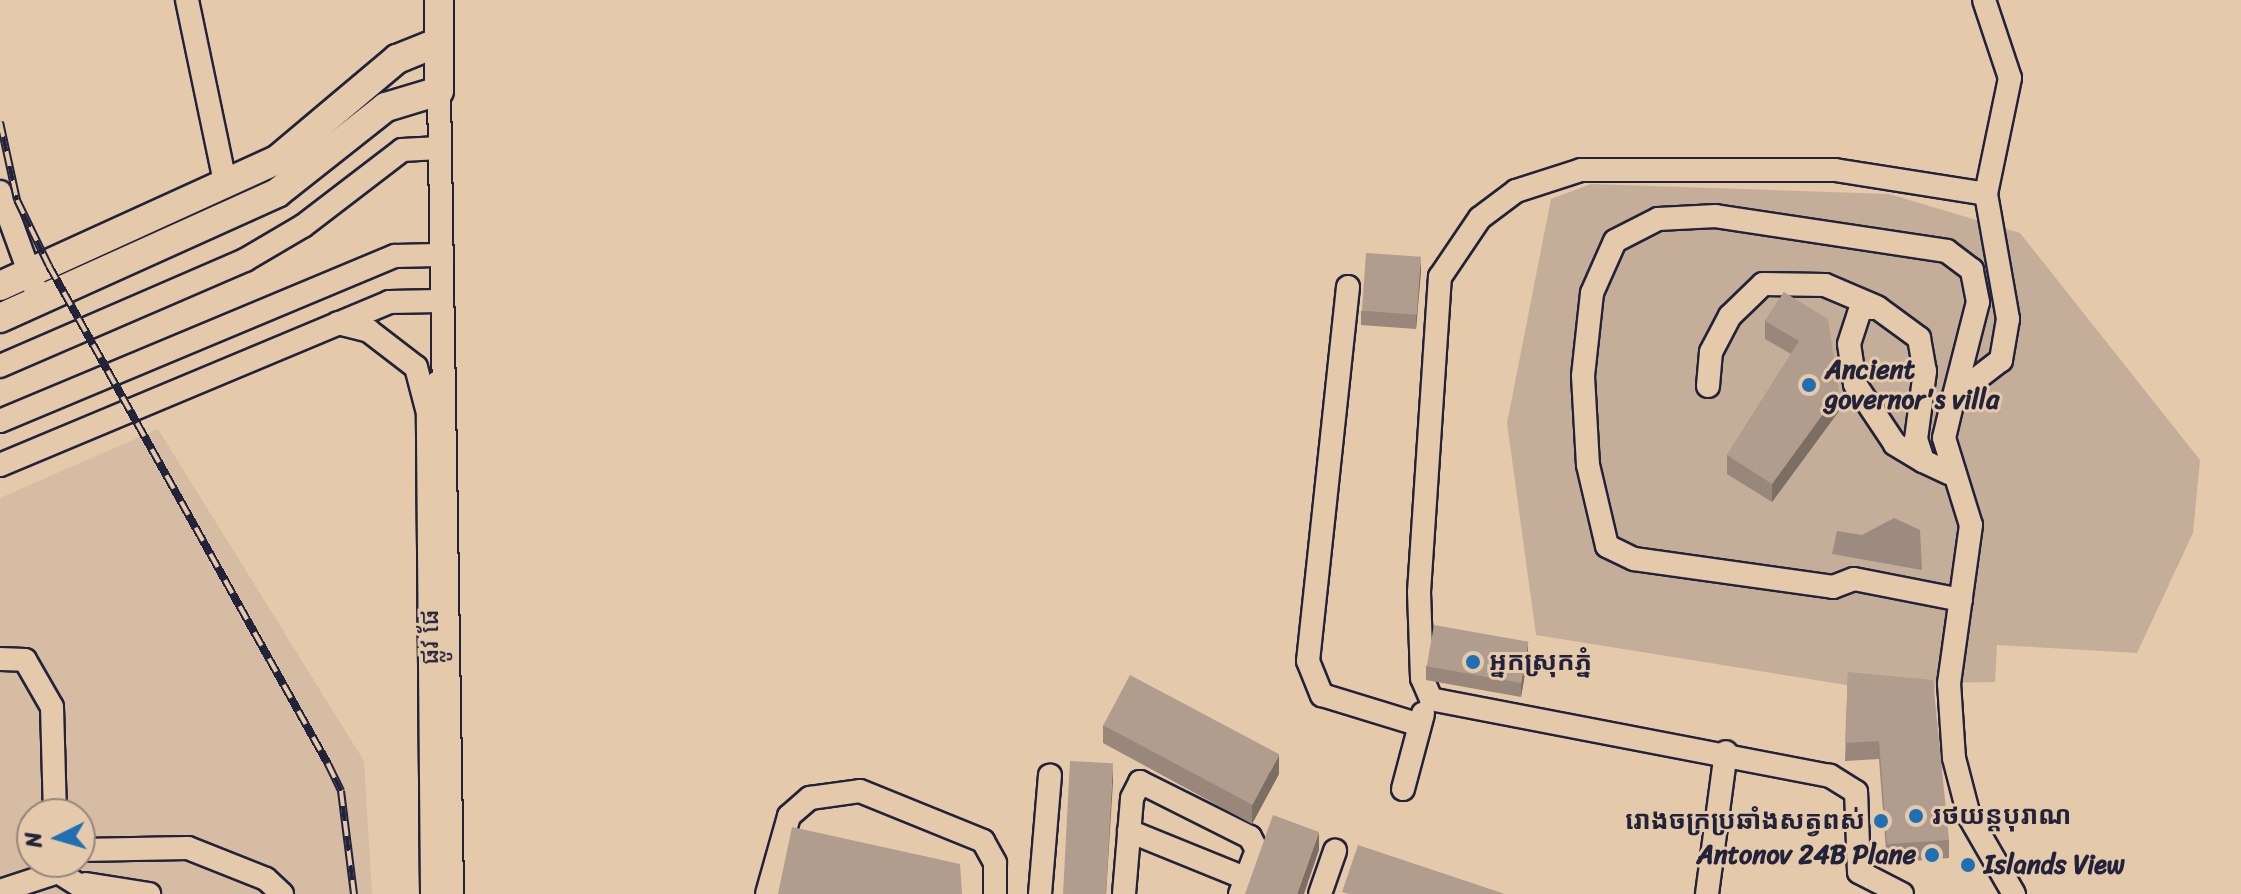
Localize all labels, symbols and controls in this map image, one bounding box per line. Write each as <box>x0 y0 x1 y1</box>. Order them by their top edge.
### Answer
place label: Ancient governor's villa <box>1825 354 1999 416</box>
marker: Ancient governor's villa <box>1800 376 1818 394</box>
street label: ផ្លូវ ផែ <box>414 609 446 665</box>
place label: អ្នកស្រុកភ្នំ <box>1489 646 1592 678</box>
marker: អ្នកស្រុកភ្នំ <box>1464 653 1482 671</box>
north arrow <box>16 798 96 878</box>
place label: រថយន្តបុរាណ <box>1932 800 2072 832</box>
place label: រោងចក្រប្រឆាំងសត្វពស់ <box>1625 805 1865 837</box>
marker: រថយន្តបុរាណ <box>1907 807 1925 825</box>
marker: រោងចក្រប្រឆាំងសត្វពស់ <box>1872 812 1890 830</box>
text: N <box>13 831 54 849</box>
place label: Antonov 24B Plane <box>1696 839 1916 871</box>
marker: Antonov 24B Plane <box>1923 846 1941 864</box>
place label: Islands View <box>1984 849 2127 881</box>
marker: Islands View <box>1959 856 1977 874</box>

